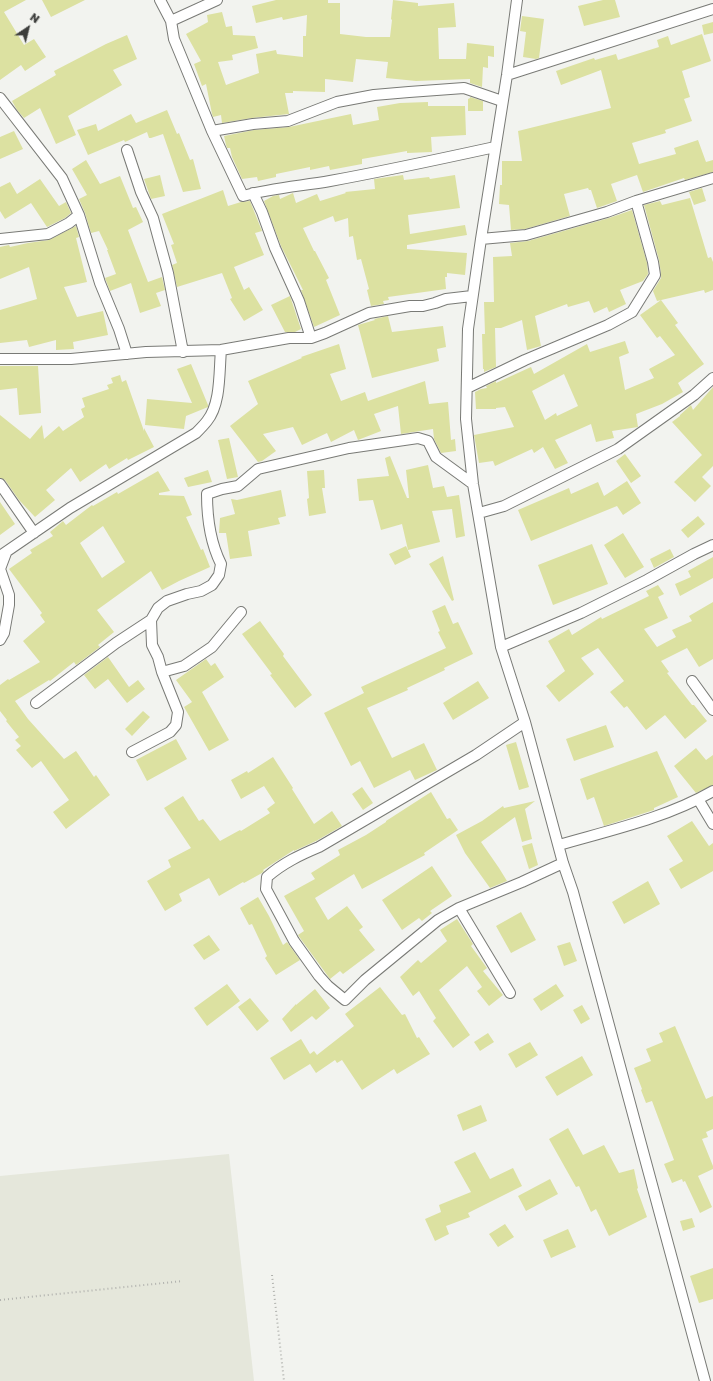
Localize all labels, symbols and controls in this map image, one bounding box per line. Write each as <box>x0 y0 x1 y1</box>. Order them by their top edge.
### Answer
north arrow <box>8 8 48 48</box>
text: N <box>28 10 42 25</box>

